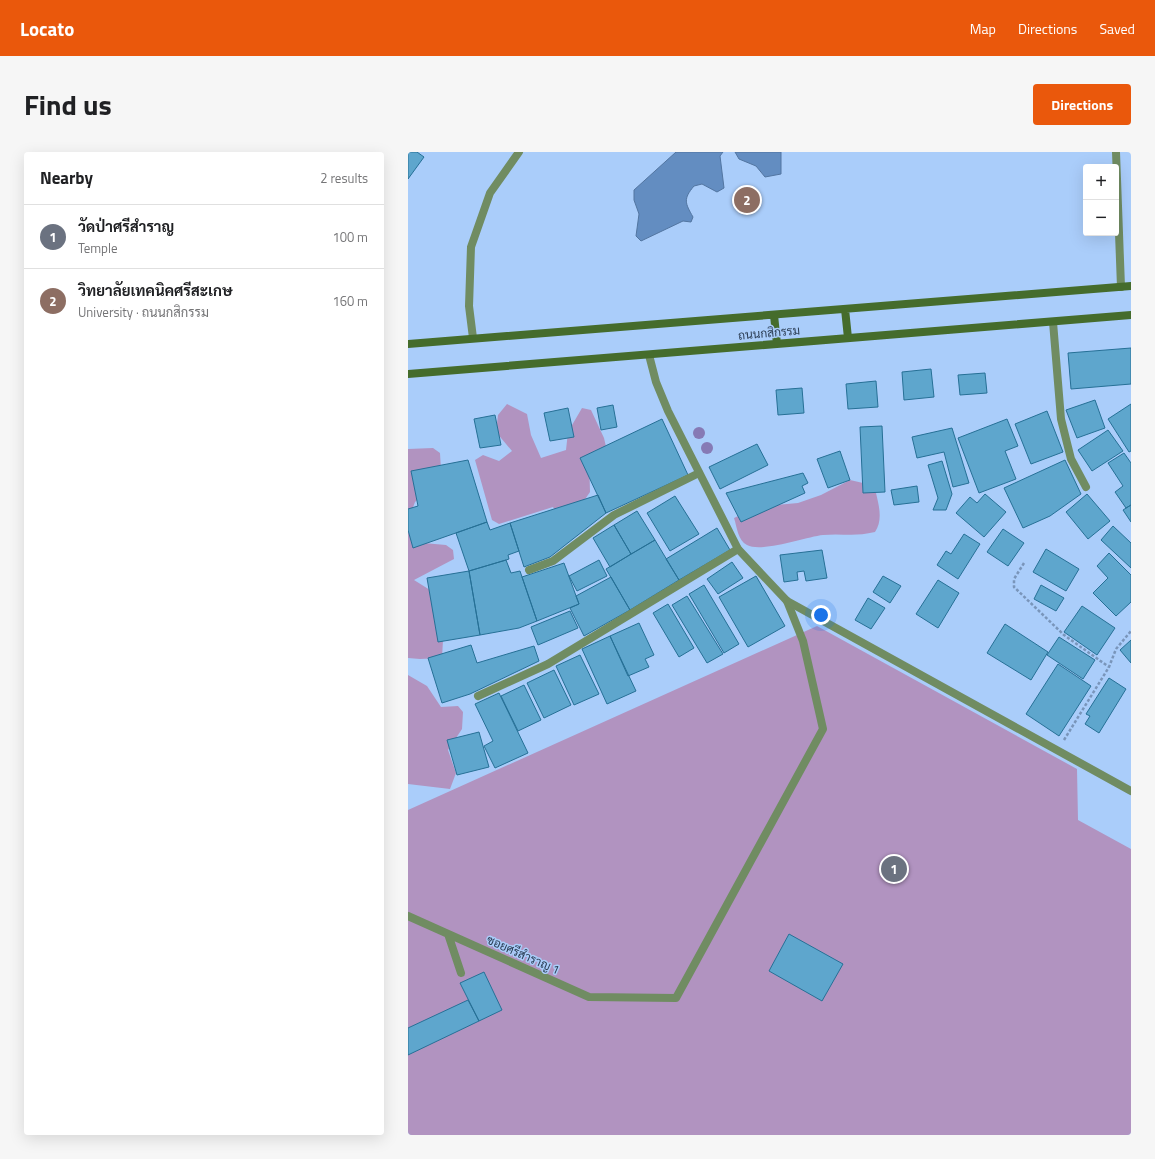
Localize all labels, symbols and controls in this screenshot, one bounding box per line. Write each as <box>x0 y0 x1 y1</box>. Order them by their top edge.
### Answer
text: Locato <box>20 14 74 43</box>
text: Map <box>970 18 996 39</box>
text: Directions <box>1018 18 1077 39</box>
text: Saved <box>1099 18 1135 39</box>
text: Find us <box>24 83 112 126</box>
button: Directions <box>1033 84 1131 125</box>
map controls <box>1083 164 1119 236</box>
button: + <box>1083 164 1119 200</box>
text: Nearby <box>40 165 93 191</box>
text: 2 results <box>320 168 368 188</box>
pin: 2 <box>734 185 760 215</box>
button: − <box>1083 200 1119 236</box>
text: วัดป่าศรีสำราญ <box>78 215 174 238</box>
text: 1 <box>49 227 57 247</box>
text: 100 m <box>332 227 368 247</box>
text: Temple <box>78 238 118 258</box>
text: วิทยาลัยเทคนิคศรีสะเกษ <box>78 279 233 302</box>
text: 2 <box>49 291 57 311</box>
text: 160 m <box>332 291 368 311</box>
text: University · ถนนกสิกรรม <box>78 302 209 322</box>
street label: ถนนกสิกรรม <box>737 320 801 345</box>
your location <box>811 605 831 625</box>
pin: 1 <box>881 854 907 884</box>
street label: ซอยศรีสำราญ 1 <box>484 930 563 979</box>

